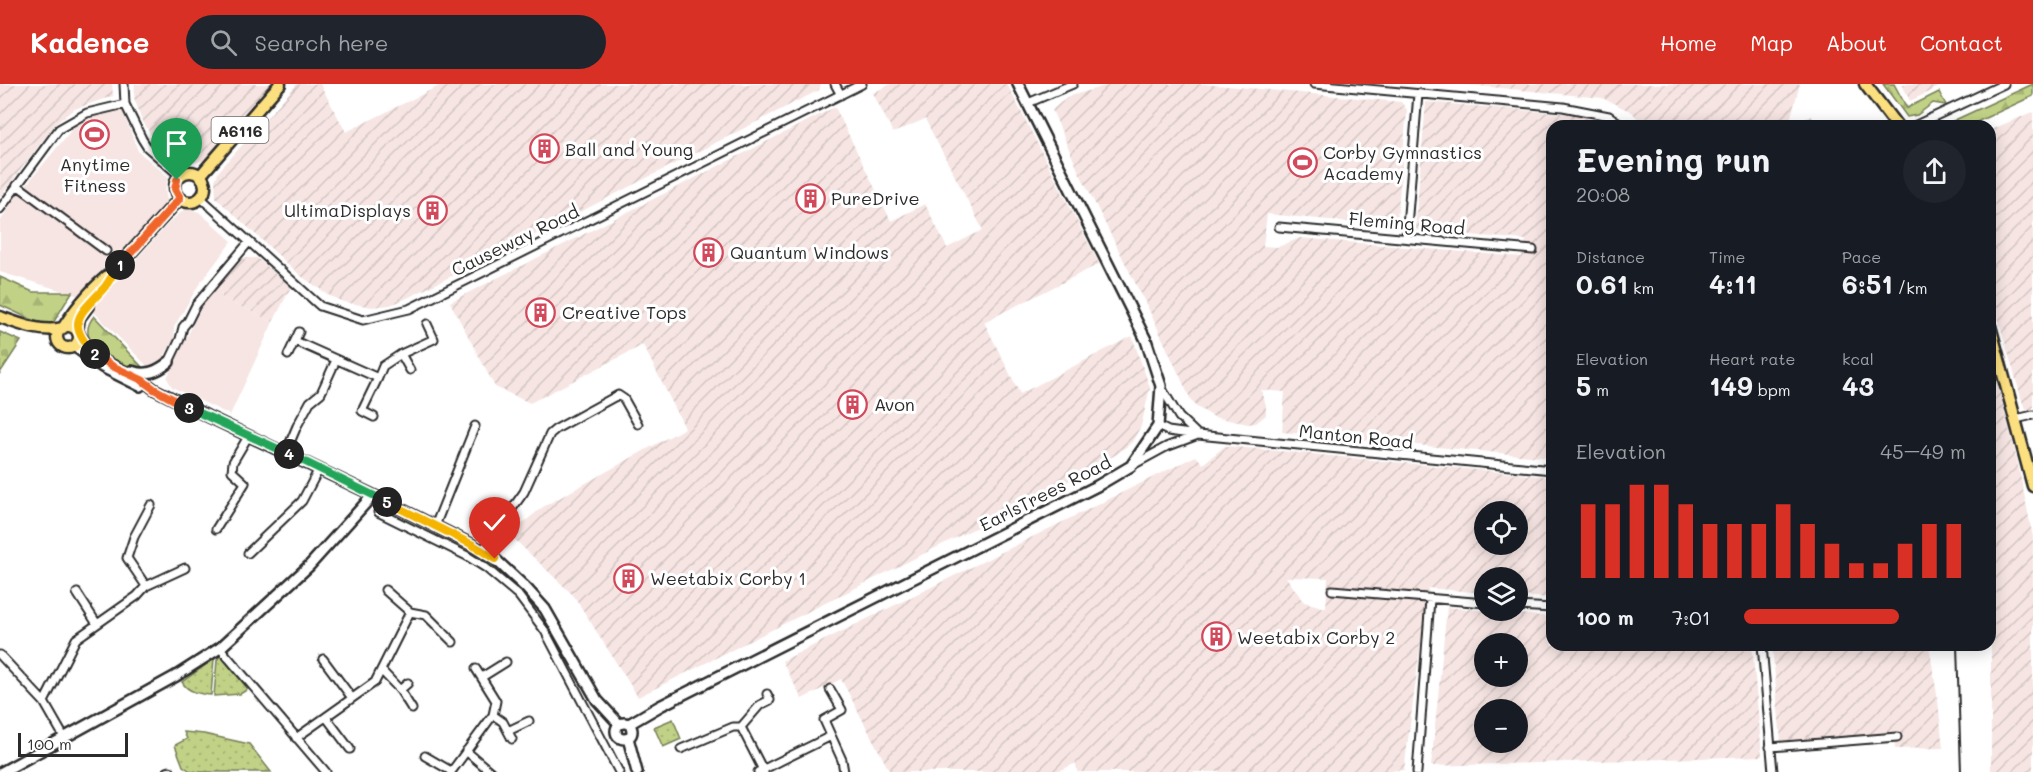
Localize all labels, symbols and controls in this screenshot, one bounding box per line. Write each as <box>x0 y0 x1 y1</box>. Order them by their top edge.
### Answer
search box <box>186 15 606 69</box>
text: Kadence <box>30 24 150 60</box>
icon: search <box>207 26 240 59</box>
text: Search here <box>255 28 388 57</box>
text: Home <box>1660 29 1717 56</box>
text: Map <box>1750 29 1793 56</box>
text: About <box>1826 29 1887 56</box>
text: Contact <box>1920 29 2003 56</box>
road number: A6116 <box>212 117 268 143</box>
pin <box>151 118 202 180</box>
sports icon: Anytime Fitness <box>79 119 111 151</box>
icon: arrive <box>160 127 193 160</box>
building icon: Ball and Young <box>528 133 560 165</box>
place label: Ball and Young <box>565 137 693 161</box>
text: Evening run <box>1576 137 1770 180</box>
place label: Corby Gymnastics Academy <box>1323 140 1482 185</box>
button: share <box>1903 140 1966 203</box>
sports icon: Corby Gymnastics Academy <box>1286 146 1318 178</box>
place label: Anytime Fitness <box>60 152 130 197</box>
text: 20:08 <box>1576 181 1630 207</box>
building icon: PureDrive <box>794 182 826 214</box>
place label: PureDrive <box>831 186 920 210</box>
building icon: UltimaDisplays <box>416 194 448 226</box>
place label: UltimaDisplays <box>284 198 411 222</box>
street label: Causeway Road <box>447 199 583 281</box>
street label: Fleming Road <box>1348 206 1466 240</box>
building icon: Quantum Windows <box>693 236 725 268</box>
place label: Quantum Windows <box>730 240 889 264</box>
text: Distance <box>1576 246 1645 267</box>
text: Time <box>1709 246 1745 267</box>
text: Pace <box>1842 246 1881 267</box>
pin: 1 <box>105 250 135 280</box>
text: 1 <box>116 254 124 275</box>
text: 0.61 <box>1576 267 1628 301</box>
text: 4:11 <box>1709 267 1757 301</box>
text: 6:51 <box>1842 267 1893 301</box>
text: km <box>1628 277 1654 298</box>
text: /km <box>1893 277 1927 298</box>
building icon: Creative Tops <box>525 296 557 328</box>
place label: Creative Tops <box>562 300 687 324</box>
pin: 2 <box>80 339 110 369</box>
text: 2 <box>91 343 99 364</box>
text: Elevation <box>1576 348 1648 369</box>
text: Heart rate <box>1709 348 1795 369</box>
text: kcal <box>1842 348 1874 369</box>
text: 5 <box>1576 369 1591 403</box>
text: 149 <box>1709 369 1753 403</box>
text: 43 <box>1842 369 1874 403</box>
text: m <box>1591 379 1609 400</box>
text: bpm <box>1753 379 1791 400</box>
building icon: Avon <box>837 388 869 420</box>
place label: Avon <box>874 392 915 416</box>
pin: 3 <box>174 393 204 423</box>
text: 3 <box>184 397 194 418</box>
street label: Manton Road <box>1298 418 1414 454</box>
text: Elevation <box>1576 438 1666 464</box>
text: 45–49 m <box>1880 438 1966 464</box>
pin: 4 <box>274 439 304 469</box>
text: 4 <box>284 443 294 464</box>
street label: EarlsTrees Road <box>975 450 1115 536</box>
pin: 5 <box>372 487 402 517</box>
text: 5 <box>382 491 392 512</box>
pin <box>469 497 520 559</box>
map controls <box>1474 501 1528 753</box>
button: locate <box>1474 501 1528 555</box>
icon: check <box>478 506 511 539</box>
building icon: Weetabix Corby 1 <box>613 562 645 594</box>
place label: Weetabix Corby 1 <box>650 566 806 590</box>
button: layers <box>1474 567 1528 621</box>
text: 100 m <box>1576 604 1634 630</box>
text: 7:01 <box>1672 604 1711 630</box>
building icon: Weetabix Corby 2 <box>1200 621 1232 653</box>
place label: Weetabix Corby 2 <box>1237 625 1395 649</box>
button: + <box>1474 633 1528 687</box>
button: − <box>1474 699 1528 753</box>
scale bar <box>18 730 128 758</box>
text: 100 m <box>27 733 72 754</box>

